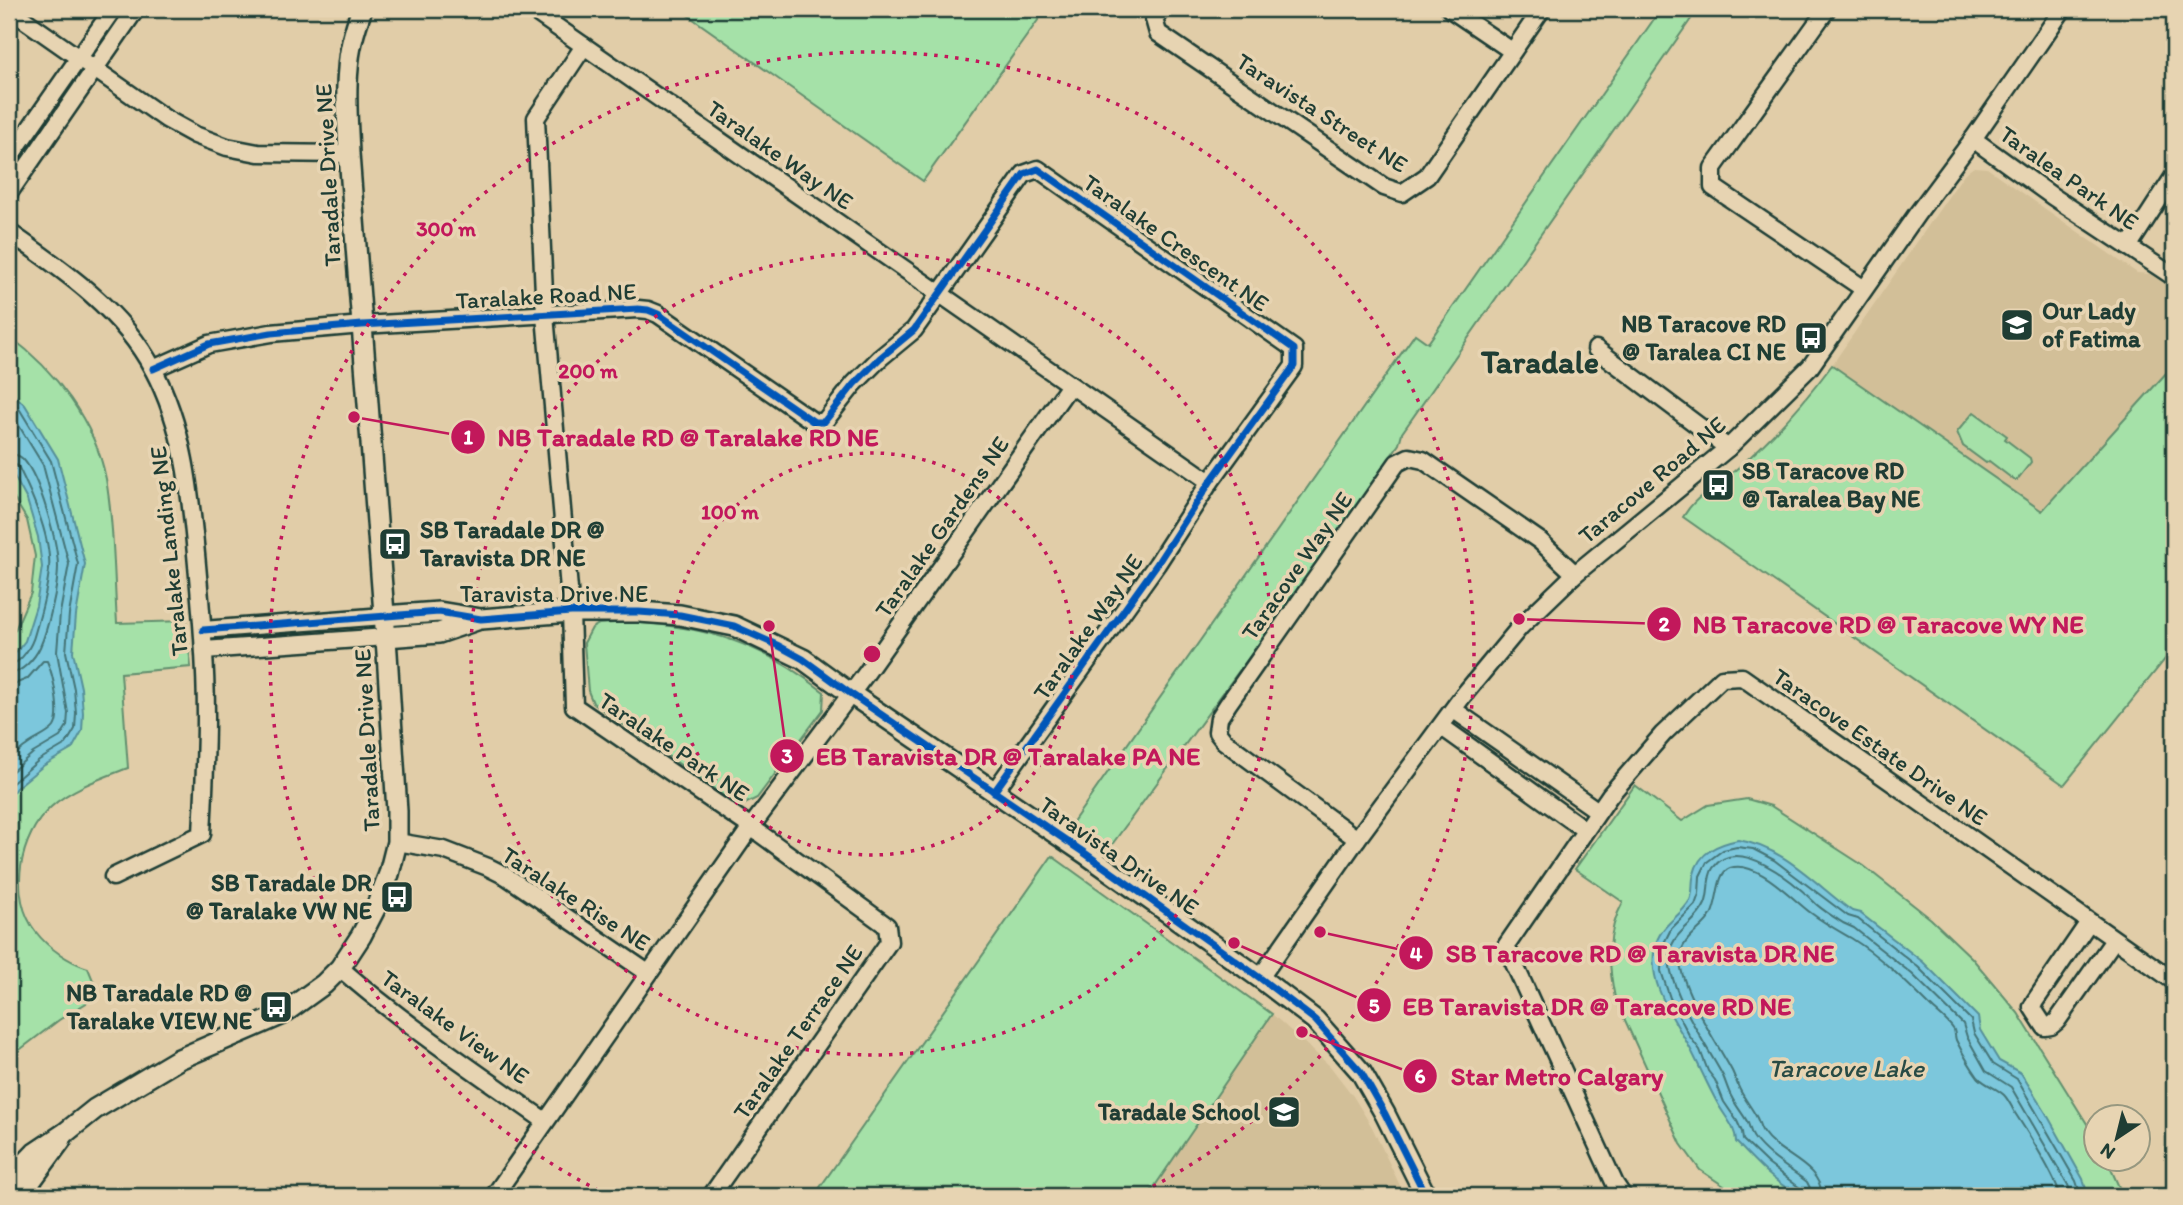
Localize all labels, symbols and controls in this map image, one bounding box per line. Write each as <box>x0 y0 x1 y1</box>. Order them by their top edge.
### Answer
street label: Taravista Street NE <box>1231 46 1413 179</box>
street label: Taradale Drive NE <box>308 83 347 267</box>
street label: Taralake Way NE <box>702 93 859 216</box>
street label: Taralea Park NE <box>1994 119 2145 236</box>
street label: Taralake Crescent NE <box>1078 167 1275 318</box>
text: 300 m <box>416 216 476 241</box>
street label: Taralake Road NE <box>455 276 637 315</box>
place label: Our Lady of Fatima <box>2042 296 2141 353</box>
school or university icon: Our Lady of Fatima <box>1998 306 2036 344</box>
place label: NB Taracove RD @ Taralea CI NE <box>1621 309 1787 366</box>
bus stop icon: NB Taracove RD @ Taralea CI NE <box>1792 319 1830 357</box>
district label: Taradale <box>1480 343 1599 381</box>
text: 200 m <box>558 358 618 383</box>
street label: Taracove Road NE <box>1572 410 1731 550</box>
callout: NB Taradale RD @ Taralake RD NE <box>451 414 890 461</box>
text: NB Taradale RD @ Taralake RD NE <box>497 421 879 453</box>
text: 1 <box>463 424 473 449</box>
street label: Taralake Gardens NE <box>868 430 1015 623</box>
street label: Taralake Landing NE <box>143 445 194 657</box>
place label: SB Taracove RD @ Taralea Bay NE <box>1742 456 1920 514</box>
bus stop icon: SB Taracove RD @ Taralea Bay NE <box>1699 466 1737 504</box>
street label: Taracove Way NE <box>1235 486 1358 645</box>
text: 100 m <box>701 499 759 524</box>
place label: SB Taradale DR @ Taravista DR NE <box>419 515 605 572</box>
bus stop icon: SB Taradale DR @ Taravista DR NE <box>376 525 414 563</box>
street label: Taralake Way NE <box>1026 548 1149 705</box>
street label: Taravista Drive NE <box>460 579 648 608</box>
callout: NB Taracove RD @ Taracove WY NE <box>1646 601 2095 648</box>
text: NB Taracove RD @ Taracove WY NE <box>1692 608 2084 640</box>
text: 2 <box>1658 611 1670 636</box>
centre of rings <box>860 642 884 666</box>
street label: Taradale Drive NE <box>347 648 386 832</box>
street label: Taracove Estate Drive NE <box>1767 661 1993 832</box>
street label: Taralake Park NE <box>593 685 755 808</box>
callout: EB Taravista DR @ Taralake PA NE <box>769 733 1212 780</box>
text: EB Taravista DR @ Taralake PA NE <box>816 740 1201 772</box>
text: 3 <box>781 743 793 768</box>
street label: Taravista Drive NE <box>1034 790 1205 922</box>
street label: Taralake Rise NE <box>497 840 656 957</box>
place label: SB Taradale DR @ Taralake VW NE <box>186 868 373 925</box>
bus stop icon: SB Taradale DR @ Taralake VW NE <box>378 878 416 916</box>
callout: SB Taracove RD @ Taravista DR NE <box>1399 930 1846 977</box>
text: SB Taracove RD @ Taravista DR NE <box>1446 937 1834 969</box>
street label: Taralake Terrace NE <box>726 939 869 1125</box>
text: 4 <box>1410 941 1423 966</box>
street label: Taralake View NE <box>375 963 535 1090</box>
place label: NB Taradale RD @ Taralake VIEW NE <box>66 978 252 1035</box>
callout: EB Taravista DR @ Taracove RD NE <box>1356 982 1803 1029</box>
bus stop icon: NB Taradale RD @ Taralake VIEW NE <box>257 988 295 1026</box>
text: EB Taravista DR @ Taracove RD NE <box>1403 990 1791 1022</box>
text: 5 <box>1368 993 1380 1018</box>
water label: Taracove Lake <box>1768 1052 1925 1084</box>
callout: Star Metro Calgary <box>1402 1053 1676 1100</box>
text: Star Metro Calgary <box>1451 1060 1664 1092</box>
text: 6 <box>1414 1063 1426 1088</box>
school or university icon: Taradale School <box>1265 1093 1303 1131</box>
place label: Taradale School <box>1097 1097 1260 1126</box>
north arrow <box>2082 1104 2152 1174</box>
text: N <box>2096 1138 2119 1165</box>

